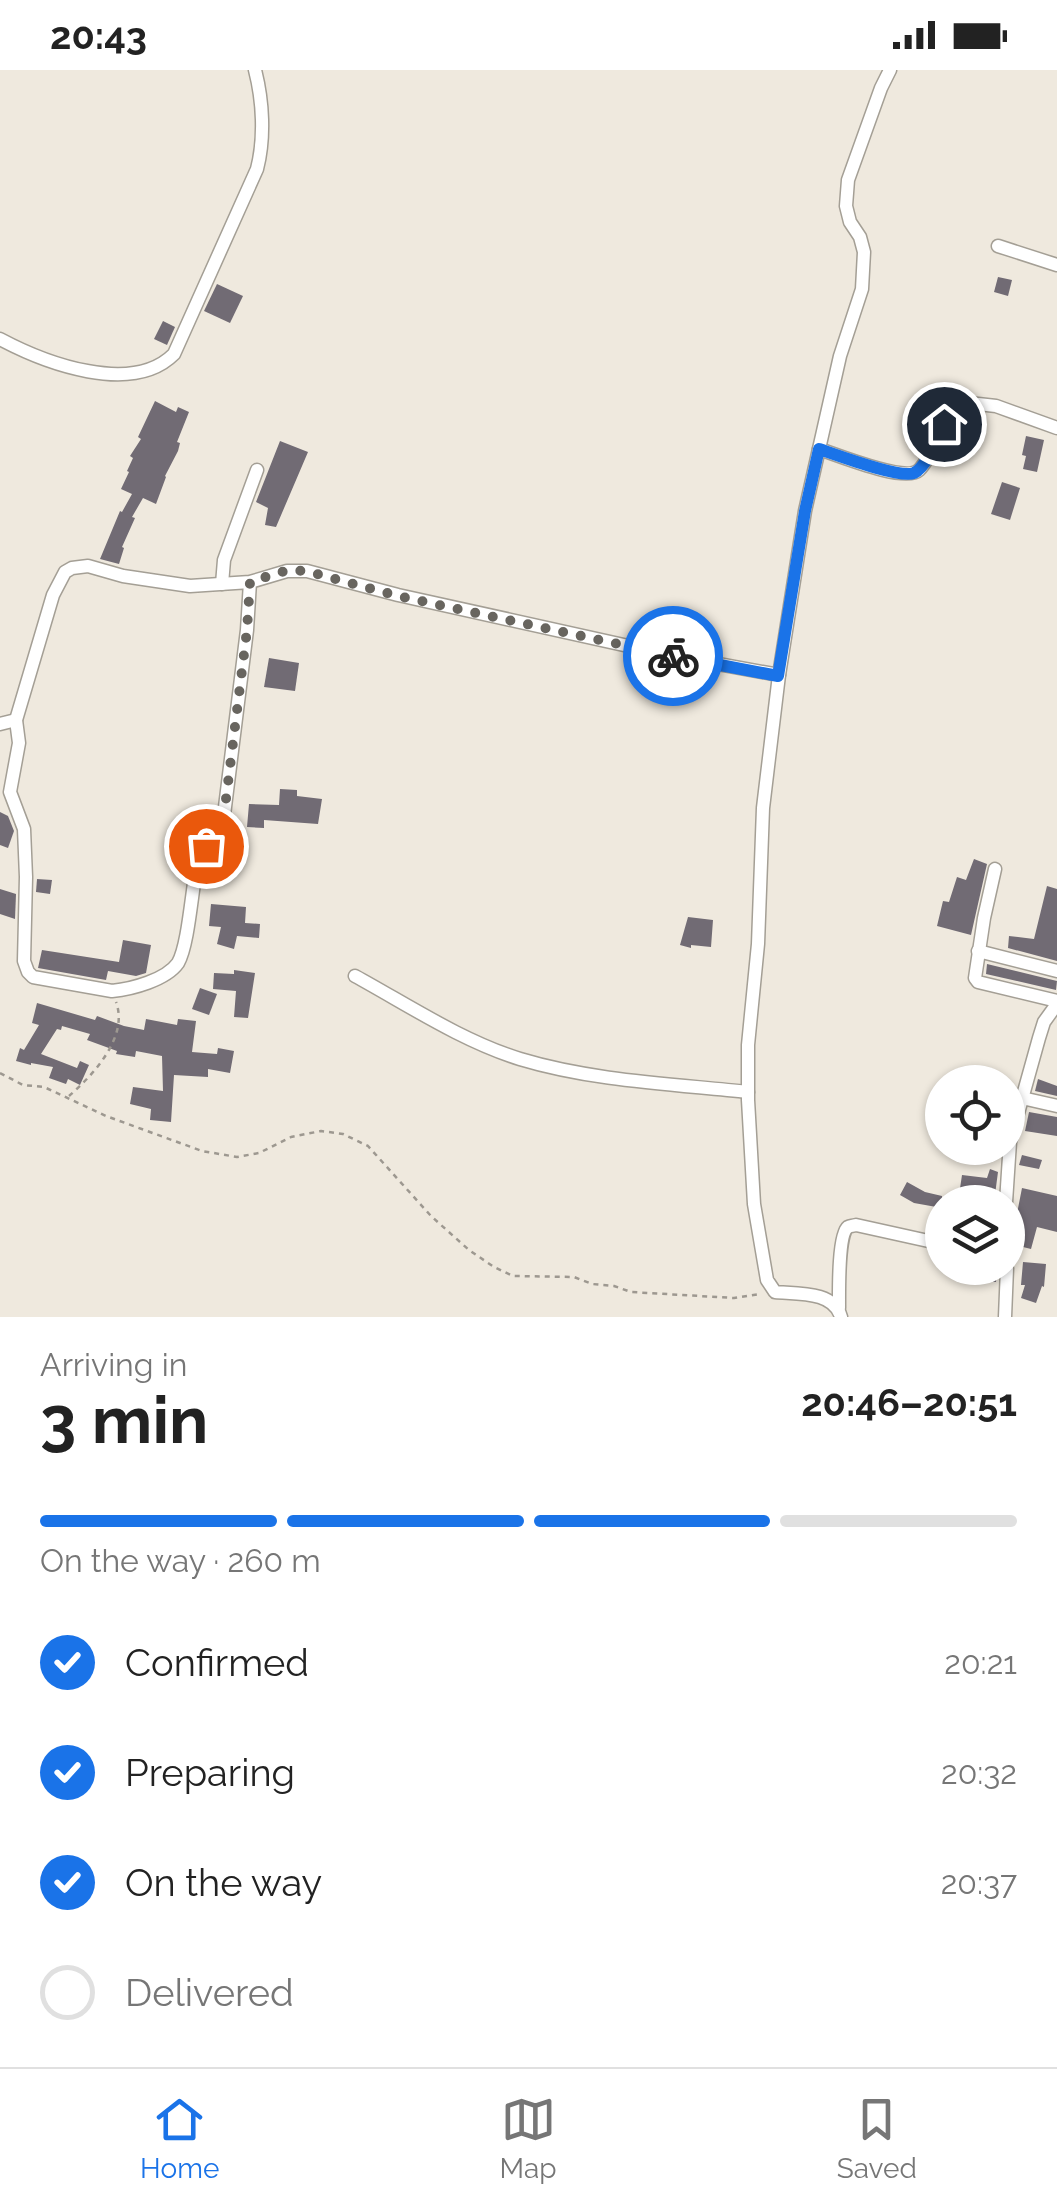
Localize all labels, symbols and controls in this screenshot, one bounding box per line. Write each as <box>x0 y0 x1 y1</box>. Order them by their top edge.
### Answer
text: 20:43 <box>50 13 147 58</box>
pin <box>902 382 987 467</box>
icon: home <box>917 397 972 452</box>
courier <box>623 606 723 706</box>
icon: bike <box>646 629 701 684</box>
pin <box>164 804 249 889</box>
icon: bag <box>179 819 234 874</box>
map controls <box>925 1065 1025 1285</box>
button: locate <box>925 1065 1025 1165</box>
button: layers <box>925 1185 1025 1285</box>
text: Arriving in <box>40 1346 187 1383</box>
text: 20:46–20:51 <box>801 1380 1017 1425</box>
text: 3 min <box>40 1382 208 1458</box>
text: On the way · 260 m <box>40 1542 321 1579</box>
icon: check <box>40 1635 95 1690</box>
text: Confirmed <box>125 1640 309 1685</box>
text: 20:21 <box>944 1644 1017 1681</box>
icon: check <box>40 1745 95 1800</box>
text: Preparing <box>125 1750 295 1795</box>
text: 20:32 <box>941 1754 1017 1791</box>
icon: check <box>40 1855 95 1910</box>
text: On the way <box>125 1860 322 1905</box>
text: 20:37 <box>941 1864 1017 1901</box>
text: Delivered <box>125 1970 294 2015</box>
tab: Home <box>140 2092 219 2185</box>
tab: Map <box>500 2092 557 2185</box>
tab: Saved <box>837 2092 917 2185</box>

